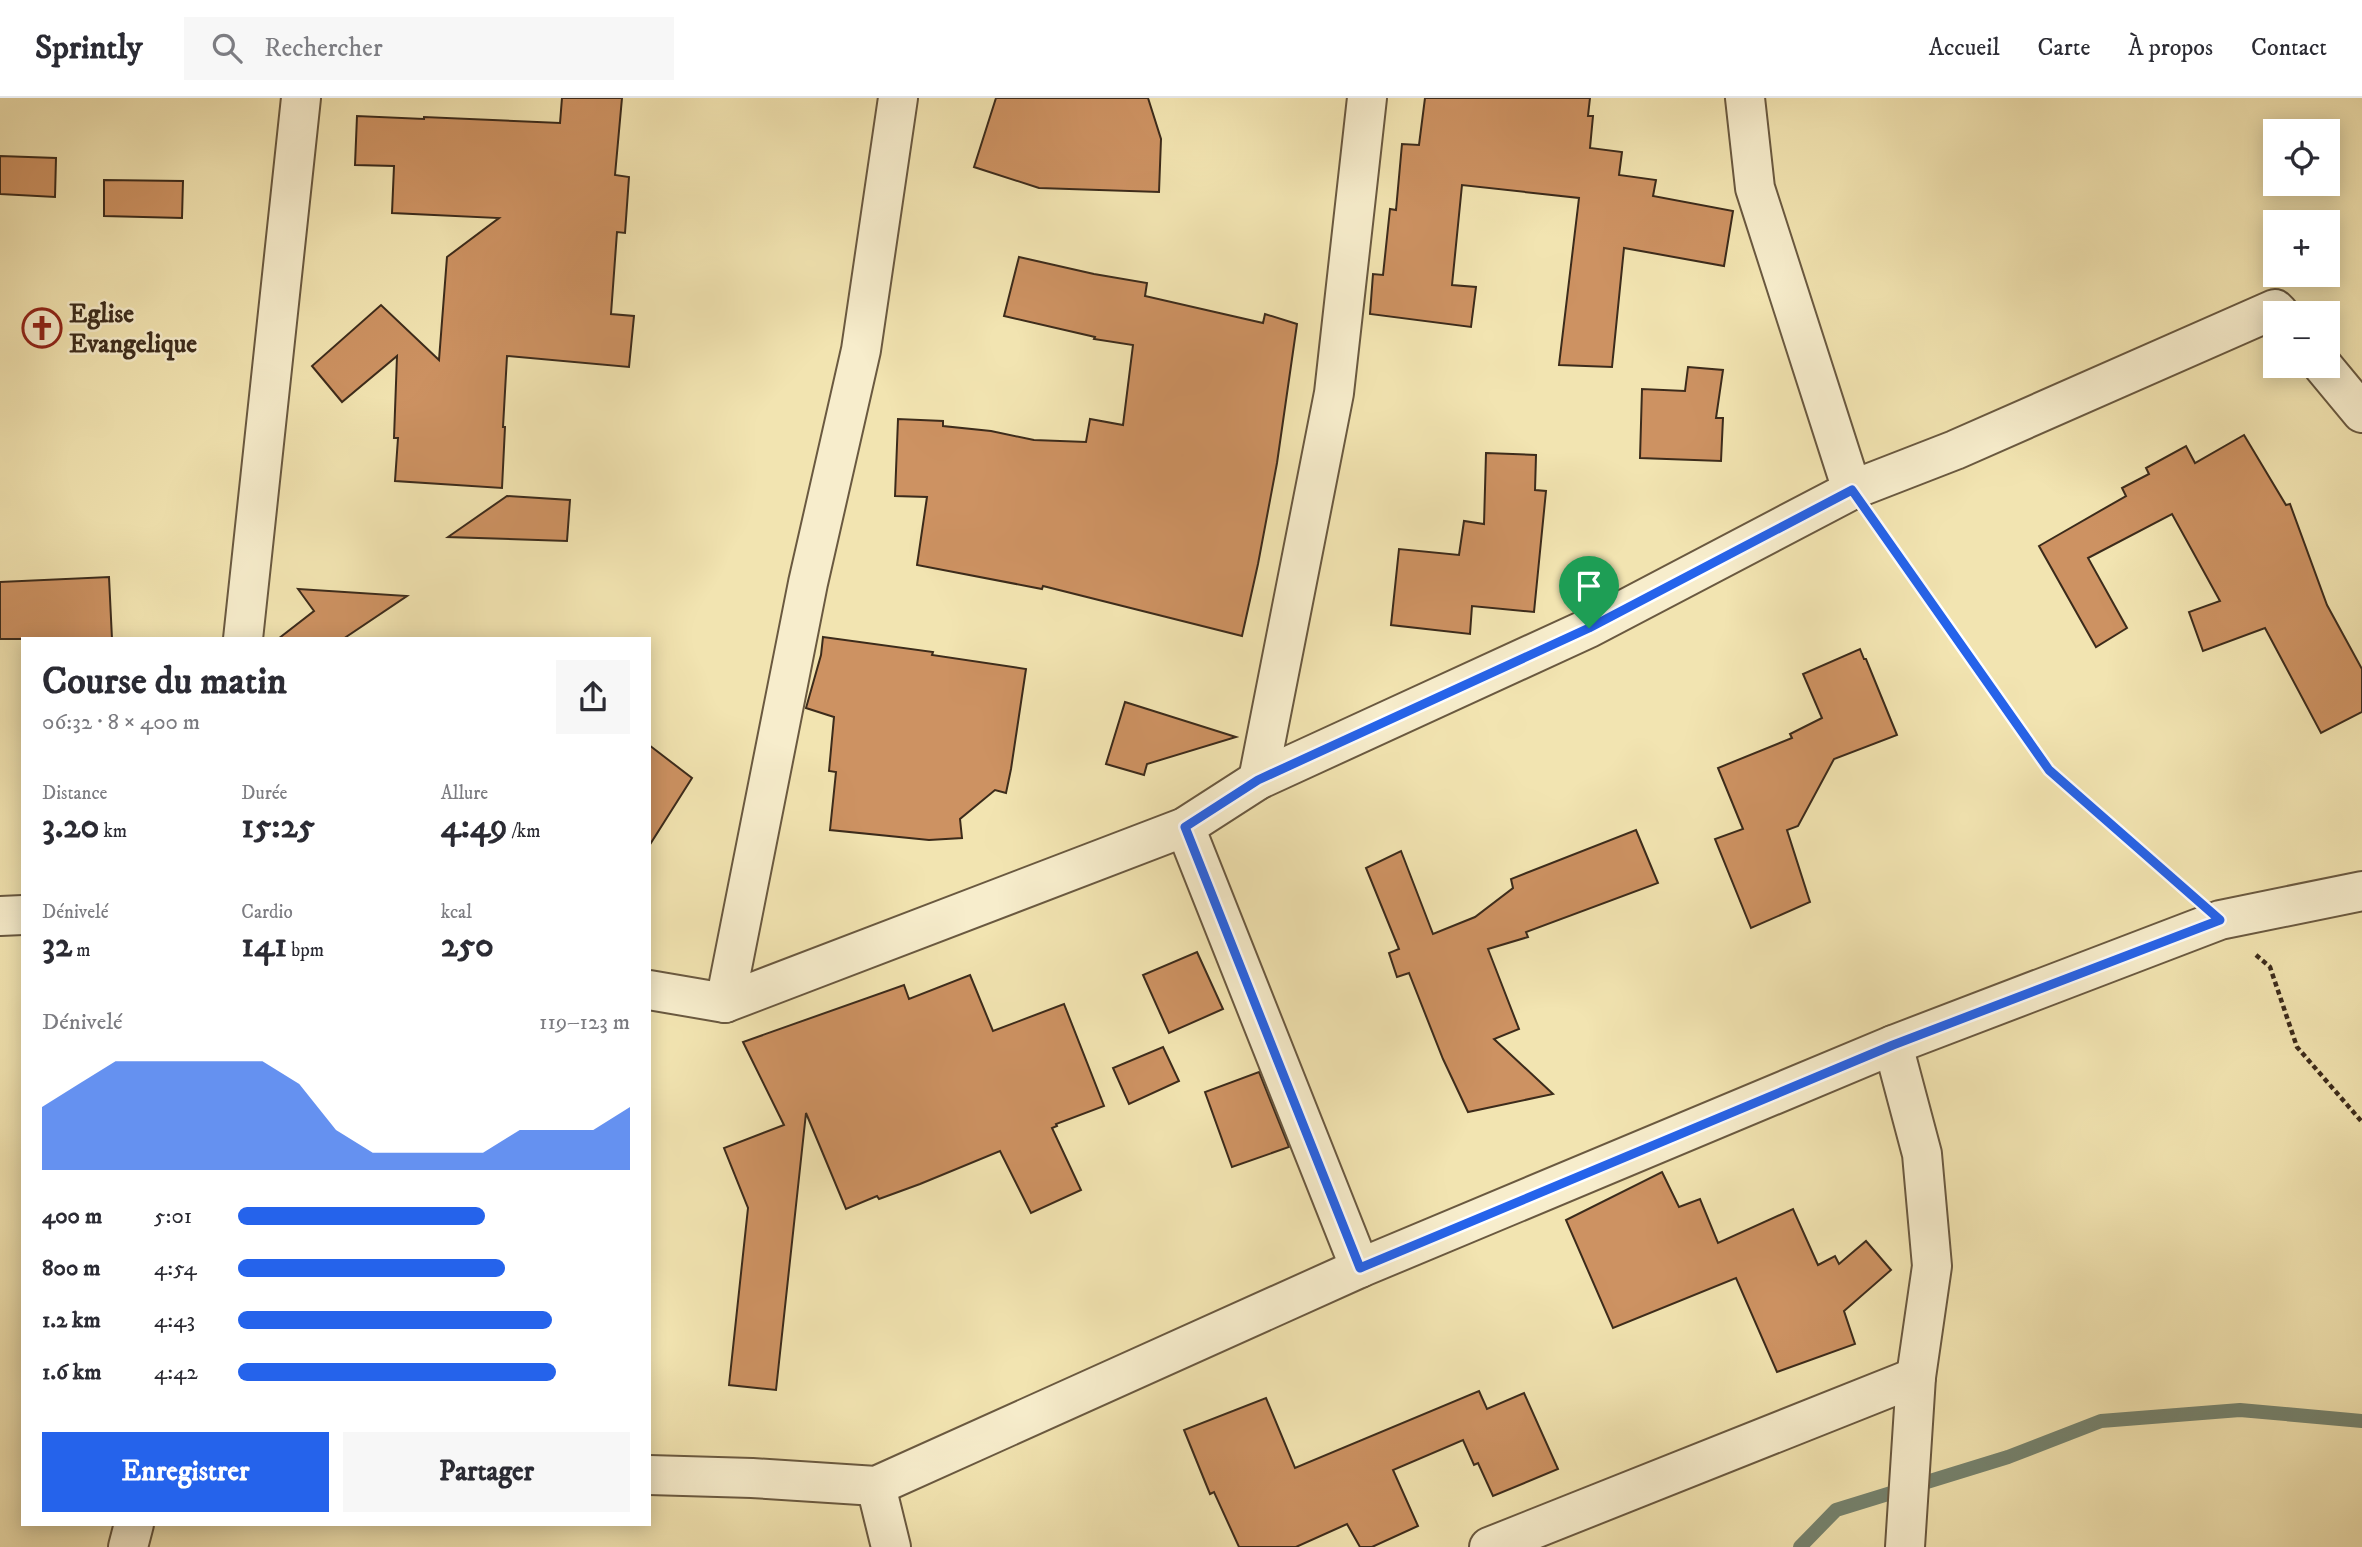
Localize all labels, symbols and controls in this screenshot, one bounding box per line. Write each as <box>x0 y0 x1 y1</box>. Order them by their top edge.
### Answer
search box <box>184 17 674 80</box>
text: Sprintly <box>35 28 142 69</box>
icon: search <box>208 29 246 67</box>
text: Rechercher <box>264 32 383 65</box>
text: Accueil <box>1929 33 2000 63</box>
text: Carte <box>2038 33 2090 63</box>
text: À propos <box>2128 33 2213 63</box>
text: Contact <box>2251 33 2327 63</box>
map controls <box>2263 119 2340 378</box>
button: locate <box>2263 119 2340 196</box>
button: + <box>2263 210 2340 287</box>
place label: Eglise Evangelique <box>69 298 197 361</box>
button: − <box>2263 301 2340 378</box>
church icon: Eglise Evangelique <box>21 307 63 349</box>
pin <box>1559 556 1619 628</box>
icon: arrive <box>1570 567 1608 605</box>
text: Course du matin <box>42 658 287 706</box>
button: share <box>556 660 630 734</box>
text: 06:32 · 8 × 400 m <box>42 708 200 737</box>
text: Distance <box>42 782 107 805</box>
text: Durée <box>241 782 287 805</box>
text: Allure <box>441 782 488 805</box>
text: 3.20 <box>42 805 99 849</box>
text: 15:25 <box>241 805 315 849</box>
text: 4:49 <box>441 805 508 849</box>
text: km <box>99 820 127 843</box>
text: /km <box>508 820 540 843</box>
text: Dénivelé <box>42 901 109 924</box>
text: Cardio <box>241 901 293 924</box>
text: kcal <box>441 901 472 924</box>
text: 32 <box>42 924 72 968</box>
text: 141 <box>241 924 287 968</box>
text: 250 <box>441 924 494 968</box>
text: m <box>72 939 91 962</box>
text: bpm <box>287 939 324 962</box>
text: Dénivelé <box>42 1008 123 1037</box>
text: 119–123 m <box>539 1008 630 1037</box>
text: 400 m <box>42 1202 102 1231</box>
text: 5:01 <box>154 1202 192 1231</box>
text: 800 m <box>42 1254 100 1283</box>
text: 4:54 <box>154 1254 197 1283</box>
text: 1.2 km <box>42 1306 101 1335</box>
text: 4:43 <box>154 1306 195 1335</box>
text: 1.6 km <box>42 1358 101 1387</box>
text: 4:42 <box>154 1358 198 1387</box>
button: Enregistrer <box>42 1432 329 1512</box>
button: Partager <box>343 1432 630 1512</box>

